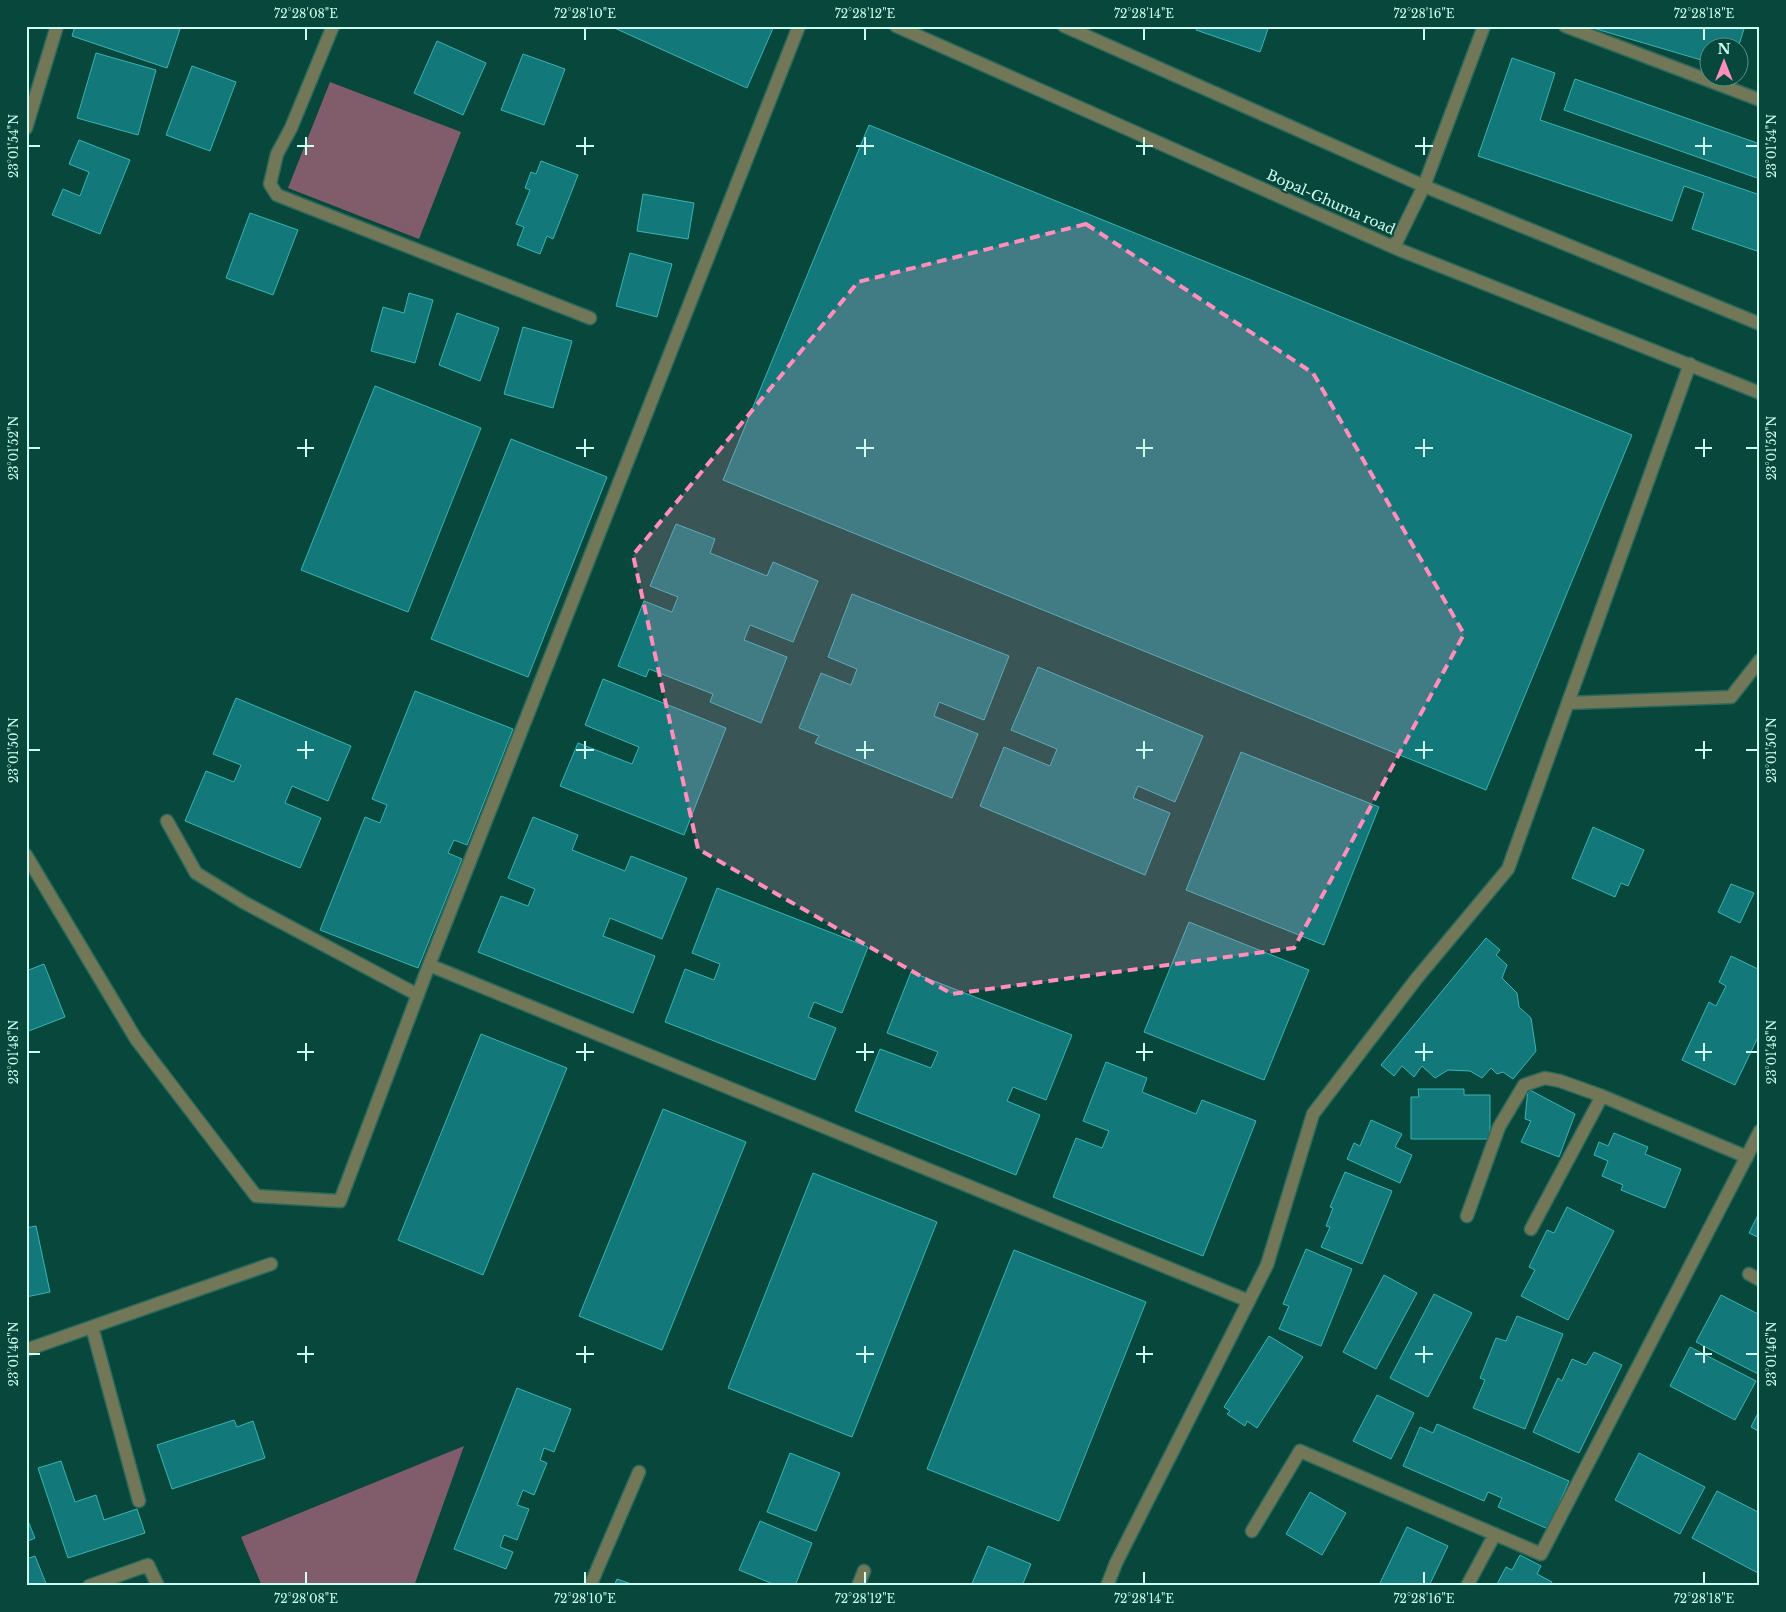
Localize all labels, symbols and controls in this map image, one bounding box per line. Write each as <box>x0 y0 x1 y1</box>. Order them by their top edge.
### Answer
text: 72°28'08"E <box>274 6 338 21</box>
text: 72°28'10"E <box>554 6 616 21</box>
text: 72°28'12"E <box>835 6 896 21</box>
text: 72°28'14"E <box>1114 6 1174 21</box>
text: 72°28'16"E <box>1394 6 1455 21</box>
text: 72°28'18"E <box>1674 6 1735 21</box>
north arrow <box>1698 38 1748 88</box>
text: N <box>1717 40 1731 58</box>
text: 23°01'54"N <box>6 114 21 178</box>
text: 23°01'54"N <box>1764 114 1779 178</box>
street label: Bopal-Ghuma road <box>1264 166 1399 239</box>
text: 23°01'52"N <box>6 416 21 480</box>
text: 23°01'52"N <box>1764 416 1779 480</box>
text: 23°01'50"N <box>6 717 21 783</box>
text: 23°01'50"N <box>1764 717 1779 783</box>
text: 23°01'48"N <box>6 1020 21 1084</box>
text: 23°01'48"N <box>1764 1020 1779 1084</box>
text: 23°01'46"N <box>6 1321 21 1386</box>
text: 23°01'46"N <box>1764 1321 1779 1386</box>
text: 72°28'08"E <box>274 1591 338 1606</box>
text: 72°28'10"E <box>554 1591 616 1606</box>
text: 72°28'12"E <box>835 1591 896 1606</box>
text: 72°28'14"E <box>1114 1591 1174 1606</box>
text: 72°28'16"E <box>1394 1591 1455 1606</box>
text: 72°28'18"E <box>1674 1591 1735 1606</box>

